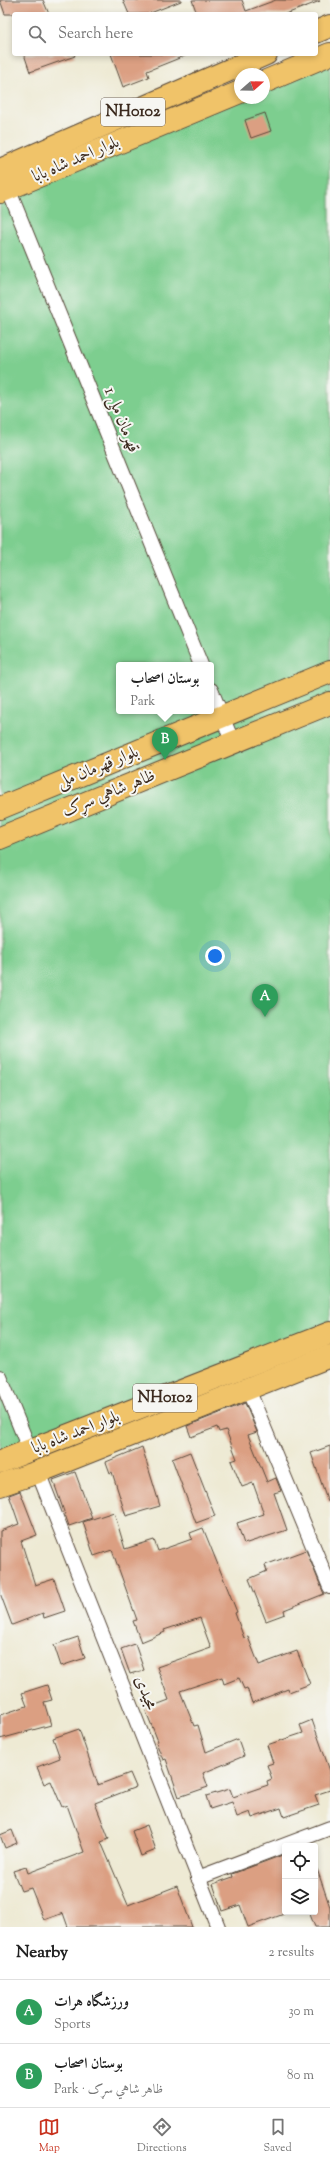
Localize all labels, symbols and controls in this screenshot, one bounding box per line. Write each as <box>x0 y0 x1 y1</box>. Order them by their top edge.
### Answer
search box <box>12 12 318 56</box>
icon: search <box>26 23 48 45</box>
text: Search here <box>58 24 133 45</box>
north arrow <box>234 68 270 104</box>
road number: NH0102 <box>101 98 165 126</box>
street label: بلوار احمد شاه بابا <box>29 131 123 189</box>
street label: قهرمان ملی 1 <box>97 384 145 456</box>
popup <box>116 662 214 714</box>
text: بوستان اصحاب <box>131 669 199 690</box>
text: Park <box>131 693 155 711</box>
pin: B <box>152 727 178 760</box>
street label: بلوار قهرمان ملی <box>53 741 143 795</box>
street label: ظاهر شاهي سړک <box>59 764 160 825</box>
your location <box>205 946 225 966</box>
pin: A <box>252 984 278 1017</box>
road number: NH0102 <box>133 1384 197 1412</box>
street label: بلوار احمد شاه بابا <box>29 1405 123 1461</box>
street label: مجیدی <box>127 1672 163 1715</box>
map controls <box>282 1843 318 1915</box>
button: locate <box>282 1843 318 1879</box>
button: layers <box>282 1879 318 1915</box>
text: Nearby <box>16 1941 68 1965</box>
text: 2 results <box>269 1944 314 1962</box>
text: ورزشگاه هرات <box>54 1992 129 2013</box>
text: A <box>24 2003 34 2021</box>
text: 30 m <box>288 2003 314 2021</box>
text: Sports <box>54 2016 91 2034</box>
text: بوستان اصحاب <box>54 2054 123 2075</box>
text: B <box>25 2067 33 2085</box>
text: 80 m <box>287 2067 314 2085</box>
text: Park · ظاهر شاهي سړک <box>54 2081 163 2099</box>
tab: Map <box>38 2116 60 2156</box>
tab: Directions <box>137 2116 187 2156</box>
tab: Saved <box>263 2116 292 2156</box>

